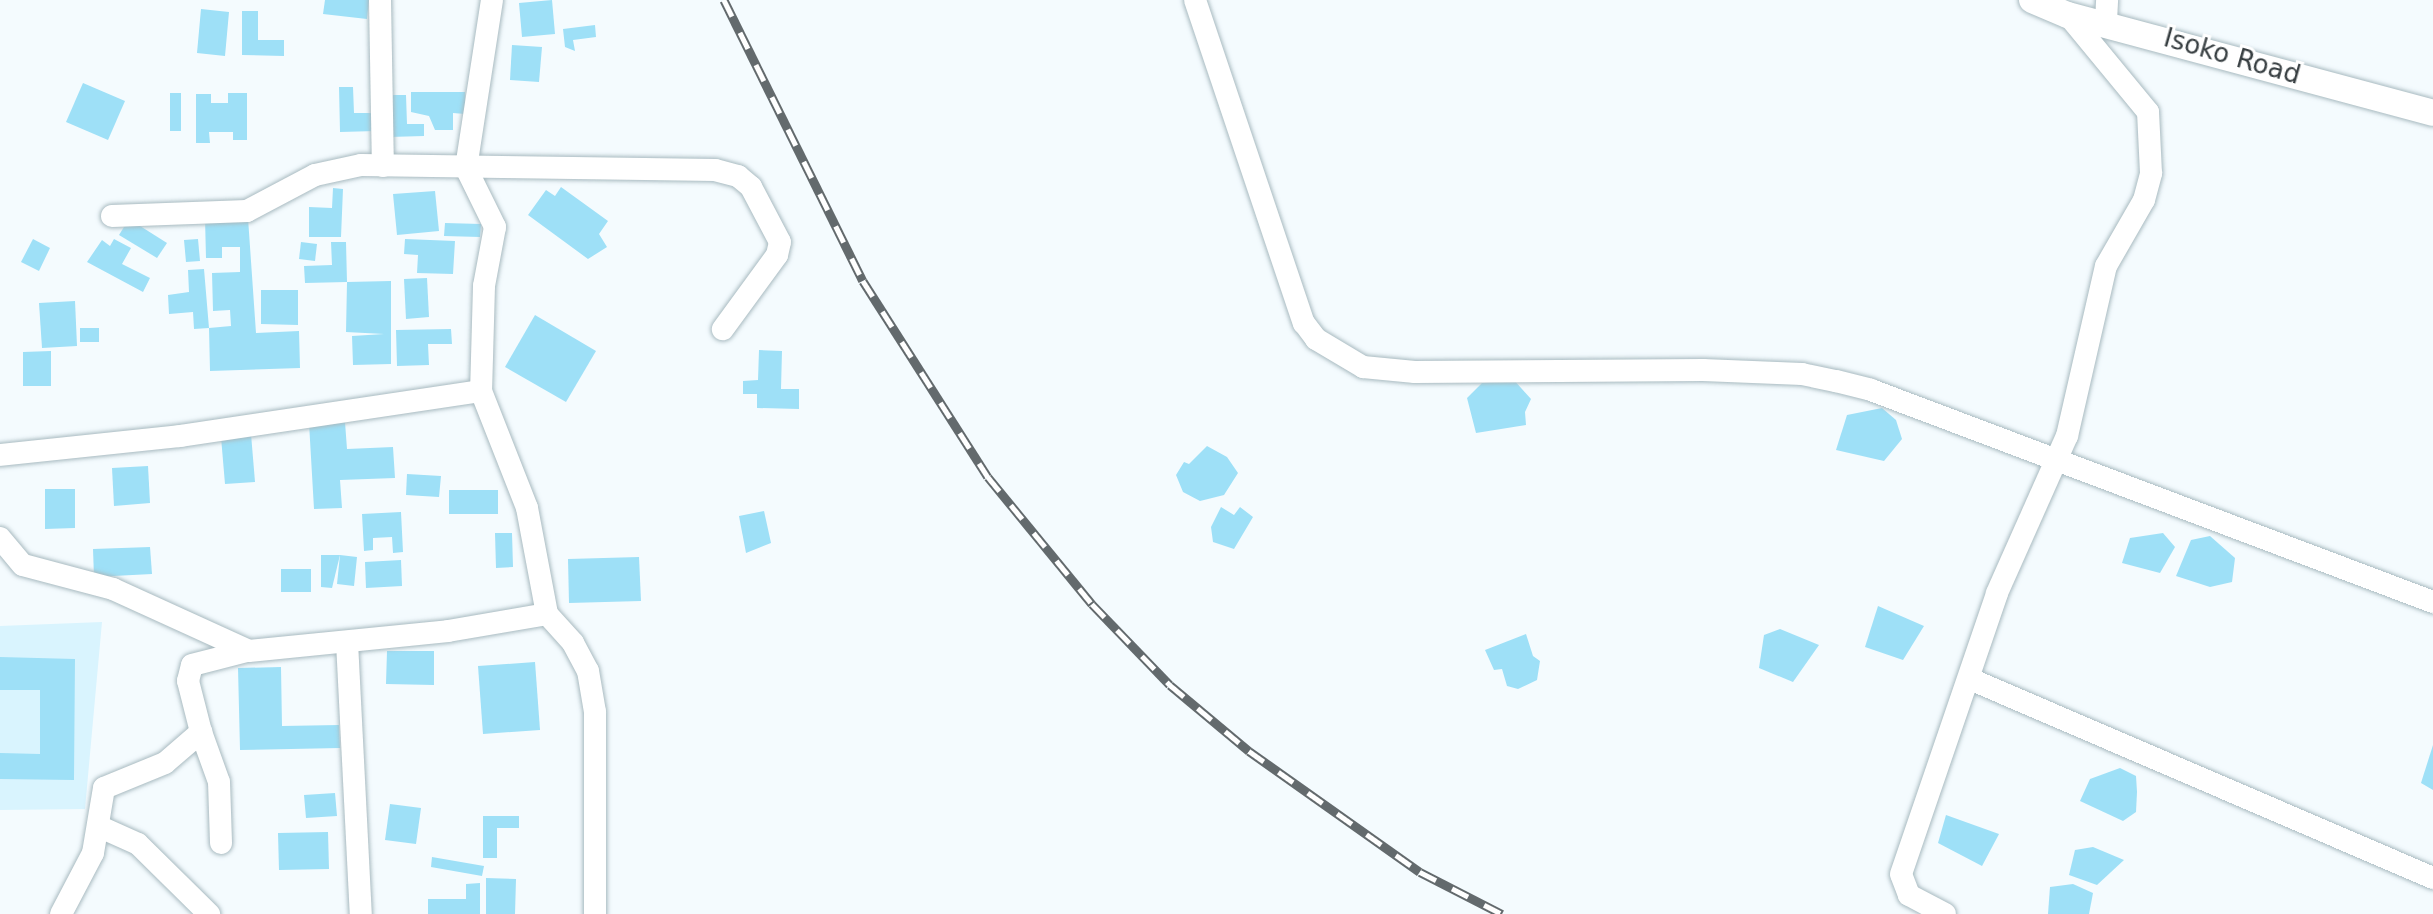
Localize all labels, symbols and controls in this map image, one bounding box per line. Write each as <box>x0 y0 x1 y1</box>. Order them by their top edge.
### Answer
street label: Isoko Road <box>2160 23 2304 91</box>

